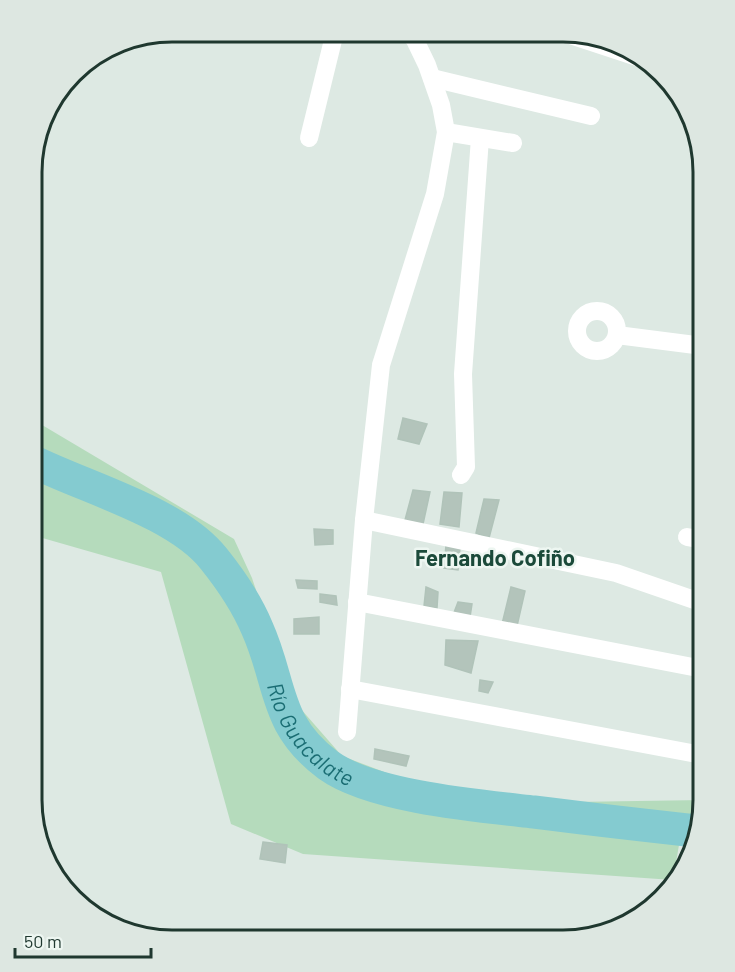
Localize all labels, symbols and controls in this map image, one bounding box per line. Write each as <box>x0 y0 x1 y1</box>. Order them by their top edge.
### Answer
district label: Fernando Cofiño <box>415 544 575 570</box>
water label: Río Guacalate <box>263 679 358 790</box>
scale bar <box>15 921 152 959</box>
text: 50 m <box>24 930 62 952</box>

